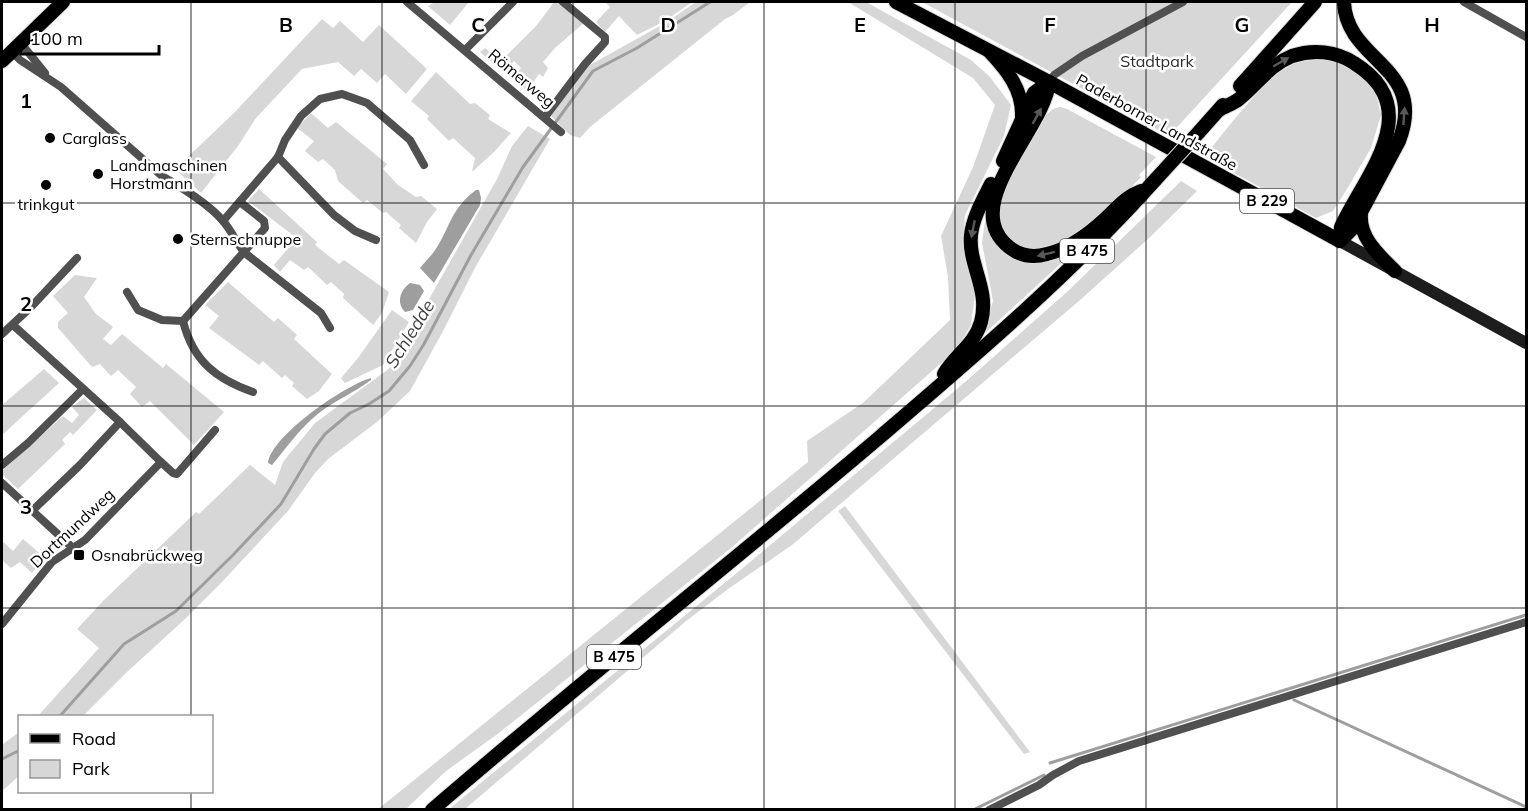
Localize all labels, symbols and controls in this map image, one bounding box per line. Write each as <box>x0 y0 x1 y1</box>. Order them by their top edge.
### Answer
text: B <box>279 12 293 37</box>
text: C <box>471 12 485 37</box>
text: D <box>660 12 676 37</box>
text: E <box>854 12 866 37</box>
text: F <box>1044 12 1056 37</box>
text: G <box>1235 12 1249 37</box>
text: H <box>1424 12 1440 37</box>
scale bar <box>21 18 159 56</box>
text: 100 m <box>30 27 83 50</box>
street label: Römerweg <box>484 44 560 112</box>
park label: Stadtpark <box>1120 51 1195 71</box>
one-way arrow <box>1273 57 1290 67</box>
street label: Paderborner Landstraße <box>1073 69 1241 175</box>
text: 1 <box>20 88 32 113</box>
one-way arrow <box>1399 107 1409 126</box>
one-way arrow <box>1032 108 1042 125</box>
place label: Carglass <box>62 128 127 148</box>
marker: Carglass <box>43 131 57 145</box>
place label: Landmaschinen Horstmann <box>110 155 227 193</box>
marker: Landmaschinen Horstmann <box>91 167 105 181</box>
marker: trinkgut <box>39 178 53 192</box>
road number: B 229 <box>1240 189 1294 213</box>
place label: trinkgut <box>17 194 75 214</box>
one-way arrow <box>968 220 977 239</box>
place label: Sternschnuppe <box>190 229 301 249</box>
marker: Sternschnuppe <box>171 232 185 246</box>
road number: B 475 <box>1060 239 1114 263</box>
one-way arrow <box>1037 249 1055 259</box>
text: 2 <box>20 291 32 316</box>
water label: Schledde <box>380 295 440 372</box>
street label: Dortmundweg <box>26 484 118 572</box>
text: 3 <box>20 494 32 519</box>
place label: Osnabrückweg <box>91 545 203 565</box>
marker: Osnabrückweg <box>72 548 86 562</box>
road number: B 475 <box>587 645 641 669</box>
legend <box>18 715 213 793</box>
text: Road <box>72 727 116 750</box>
text: Park <box>72 757 111 780</box>

